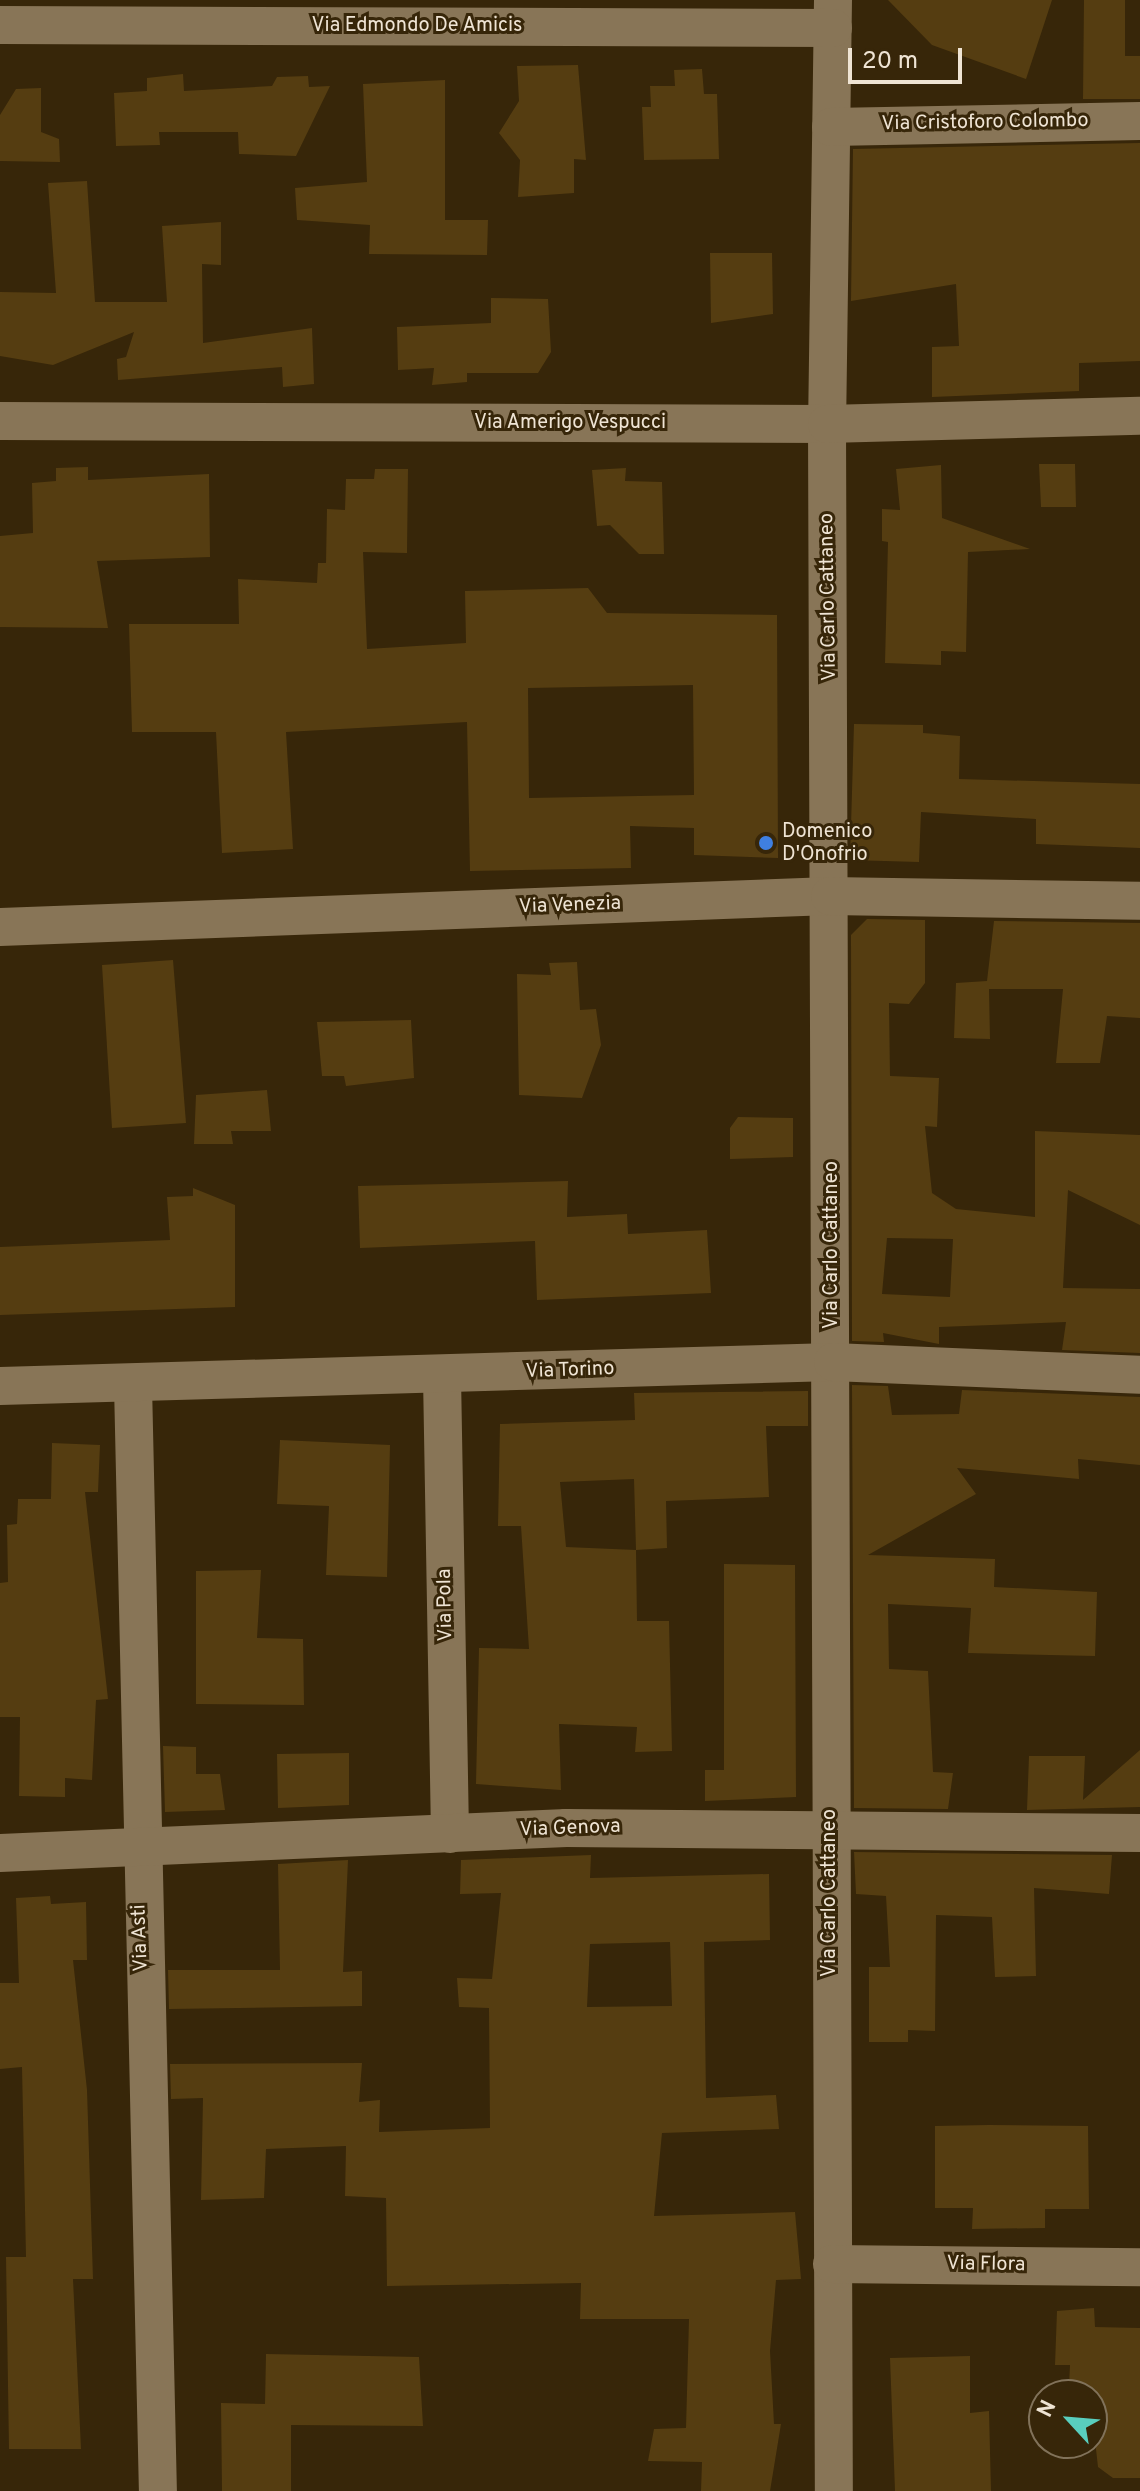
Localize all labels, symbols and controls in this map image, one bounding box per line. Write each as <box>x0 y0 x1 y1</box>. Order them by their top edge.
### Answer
street label: Via Edmondo De Amicis <box>311 14 523 38</box>
scale bar <box>852 32 966 82</box>
text: 20 m <box>862 47 918 77</box>
street label: Via Cristoforo Colombo <box>881 109 1089 137</box>
street label: Via Amerigo Vespucci <box>473 411 667 435</box>
street label: Via Carlo Cattaneo <box>816 513 842 681</box>
place label: Domenico D'Onofrio <box>782 820 872 867</box>
marker: Domenico D'Onofrio <box>757 834 775 852</box>
street label: Via Venezia <box>518 892 622 920</box>
street label: Via Carlo Cattaneo <box>820 1161 844 1329</box>
street label: Via Torino <box>525 1357 615 1385</box>
street label: Via Pola <box>433 1568 459 1642</box>
street label: Via Carlo Cattaneo <box>818 1809 842 1977</box>
street label: Via Genova <box>519 1815 621 1843</box>
street label: Via Asti <box>128 1903 154 1973</box>
street label: Via Flora <box>946 2252 1026 2278</box>
north arrow <box>1028 2379 1108 2459</box>
text: N <box>1032 2396 1063 2422</box>

